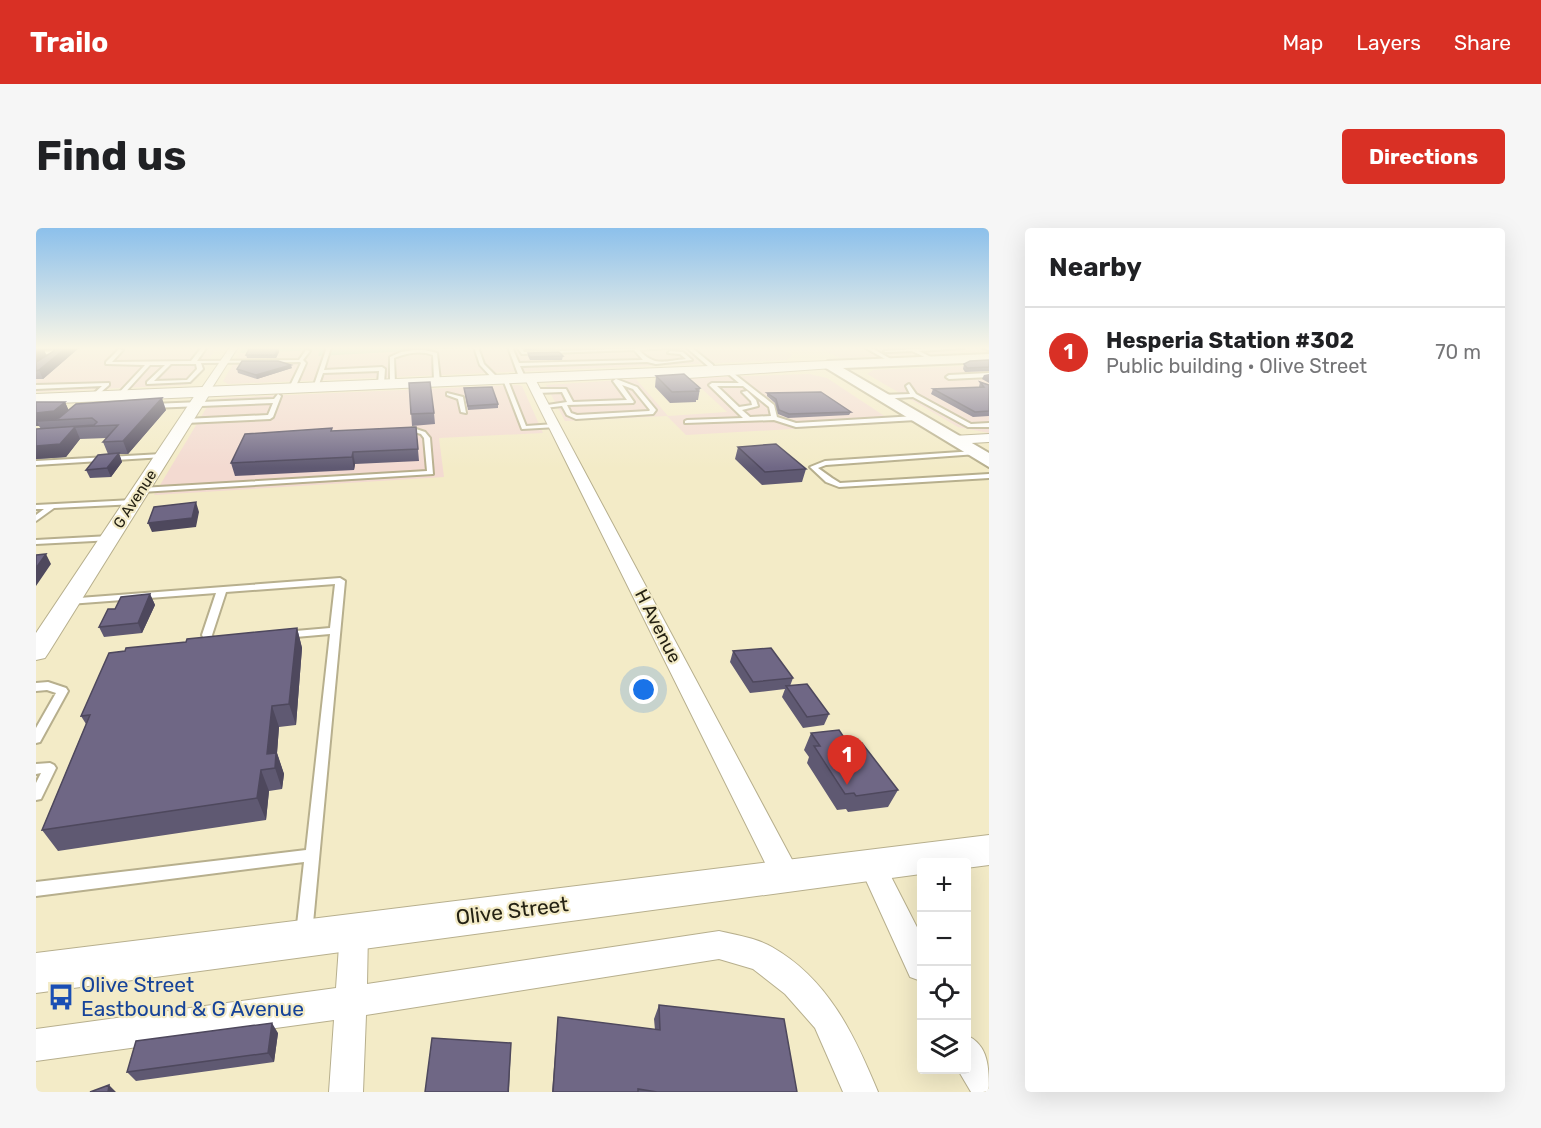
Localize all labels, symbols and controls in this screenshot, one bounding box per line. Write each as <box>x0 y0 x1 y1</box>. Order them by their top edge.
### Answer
text: Trailo <box>30 26 108 59</box>
text: Map <box>1282 30 1323 55</box>
text: Layers <box>1356 30 1421 55</box>
text: Share <box>1454 30 1511 55</box>
button: Directions <box>1342 129 1505 184</box>
text: Find us <box>36 131 187 181</box>
text: Nearby <box>1049 252 1142 283</box>
text: Hesperia Station #302 <box>1106 327 1354 354</box>
text: 1 <box>1064 340 1073 364</box>
text: 70 m <box>1435 340 1481 364</box>
text: Public building · Olive Street <box>1106 354 1367 378</box>
street label: G Avenue <box>109 466 161 532</box>
street label: H Avenue <box>630 585 686 667</box>
your location <box>629 675 658 704</box>
pin: 1 <box>828 736 866 785</box>
map controls <box>917 858 971 1074</box>
button: + <box>917 858 971 912</box>
street label: Olive Street <box>454 891 570 930</box>
button: − <box>917 912 971 966</box>
button: locate <box>917 966 971 1020</box>
place label: Olive Street Eastbound & G Avenue <box>81 972 304 1021</box>
bus stop icon: Olive Street Eastbound & G Avenue <box>46 982 76 1012</box>
button: layers <box>917 1020 971 1074</box>

